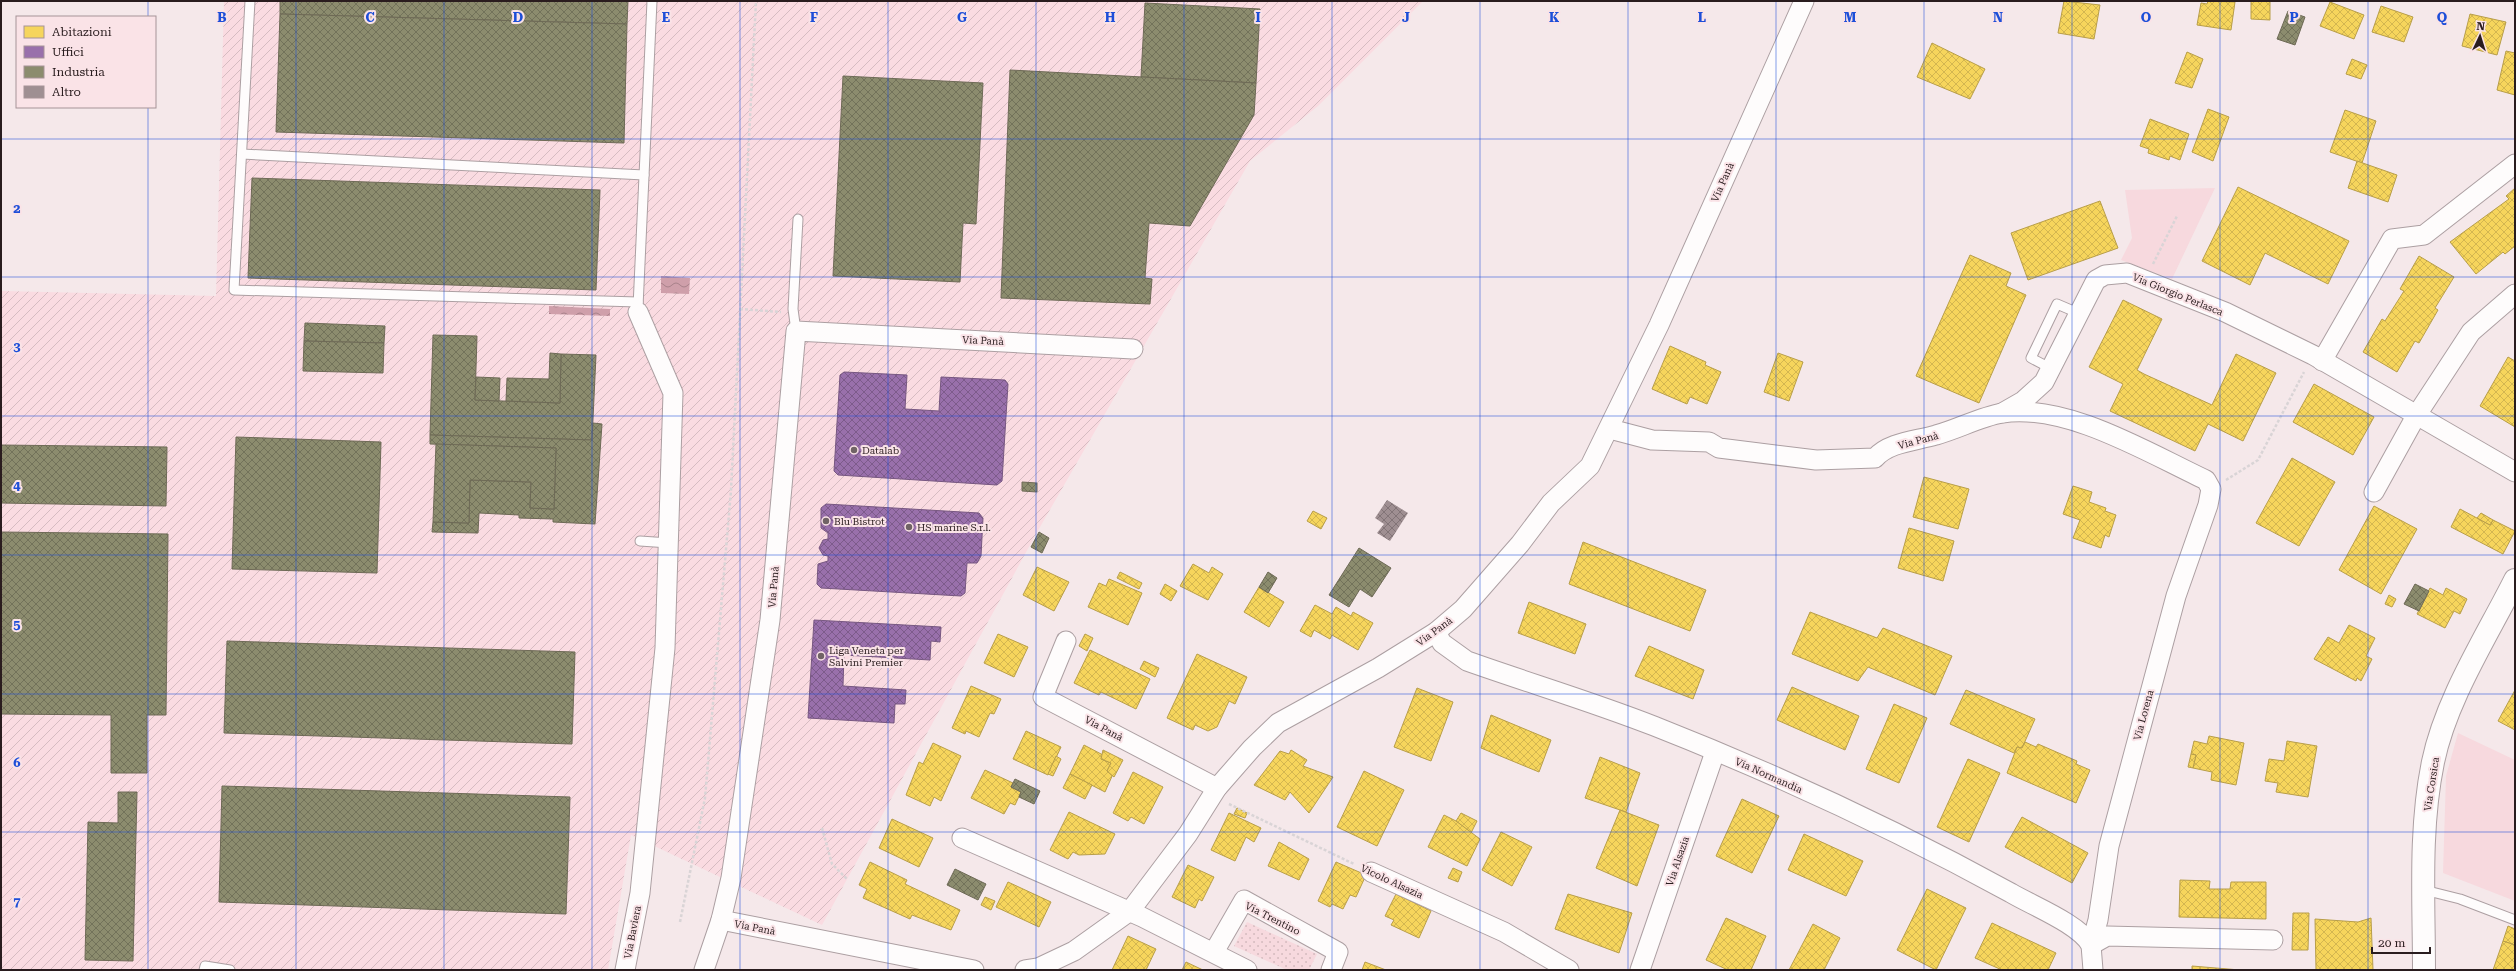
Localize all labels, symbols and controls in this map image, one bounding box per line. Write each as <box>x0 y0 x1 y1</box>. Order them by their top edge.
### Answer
text: B <box>217 10 227 25</box>
text: C <box>365 10 375 25</box>
text: D <box>513 10 523 25</box>
text: E <box>662 10 670 25</box>
text: F <box>810 10 818 25</box>
text: G <box>957 10 967 25</box>
text: H <box>1105 10 1116 25</box>
text: I <box>1255 10 1261 25</box>
text: J <box>1402 10 1410 25</box>
text: K <box>1549 10 1560 25</box>
text: L <box>1698 10 1706 25</box>
text: M <box>1844 10 1857 25</box>
text: N <box>1993 10 2003 25</box>
text: O <box>2141 10 2152 25</box>
text: P <box>2290 10 2299 25</box>
text: Q <box>2437 10 2448 25</box>
legend <box>16 16 156 108</box>
north arrow <box>2460 16 2500 56</box>
text: N <box>2476 20 2486 33</box>
text: Abitazioni <box>52 25 112 39</box>
text: Uffici <box>52 45 84 59</box>
text: Industria <box>52 65 105 79</box>
text: Altro <box>52 85 81 99</box>
street label: Via Panà <box>1709 160 1736 203</box>
text: 2 <box>13 201 21 216</box>
street label: Via Giorgio Perlasca <box>2131 271 2225 318</box>
street label: Via Panà <box>962 334 1005 347</box>
text: 3 <box>13 339 21 354</box>
street label: Via Panà <box>1897 430 1940 451</box>
marker: Datalab <box>849 445 859 455</box>
place label: Datalab <box>862 445 899 456</box>
text: 4 <box>13 478 21 493</box>
marker: Blu Bistrot <box>821 516 831 526</box>
place label: Blu Bistrot <box>834 516 885 527</box>
marker: HS marine S.r.l. <box>904 522 914 532</box>
place label: HS marine S.r.l. <box>917 522 991 533</box>
street label: Via Panà <box>766 565 781 608</box>
street label: Via Panà <box>1414 614 1455 648</box>
text: 5 <box>13 617 21 632</box>
place label: Liga Veneta per Salvini Premier <box>829 645 904 668</box>
marker: Liga Veneta per Salvini Premier <box>816 651 826 661</box>
street label: Via Lorena <box>2131 688 2156 742</box>
street label: Via Panà <box>1083 714 1125 743</box>
text: 6 <box>13 755 21 770</box>
street label: Via Normandia <box>1734 756 1805 795</box>
street label: Via Corsica <box>2422 756 2441 812</box>
street label: Via Alsazia <box>1664 834 1691 887</box>
street label: Vicolo Alsazia <box>1359 862 1425 901</box>
text: 7 <box>13 894 21 909</box>
street label: Via Trentino <box>1243 900 1302 937</box>
street label: Via Baviera <box>622 904 643 960</box>
street label: Via Panà <box>733 918 777 937</box>
scale bar <box>2372 929 2430 955</box>
text: 20 m <box>2378 936 2405 950</box>

